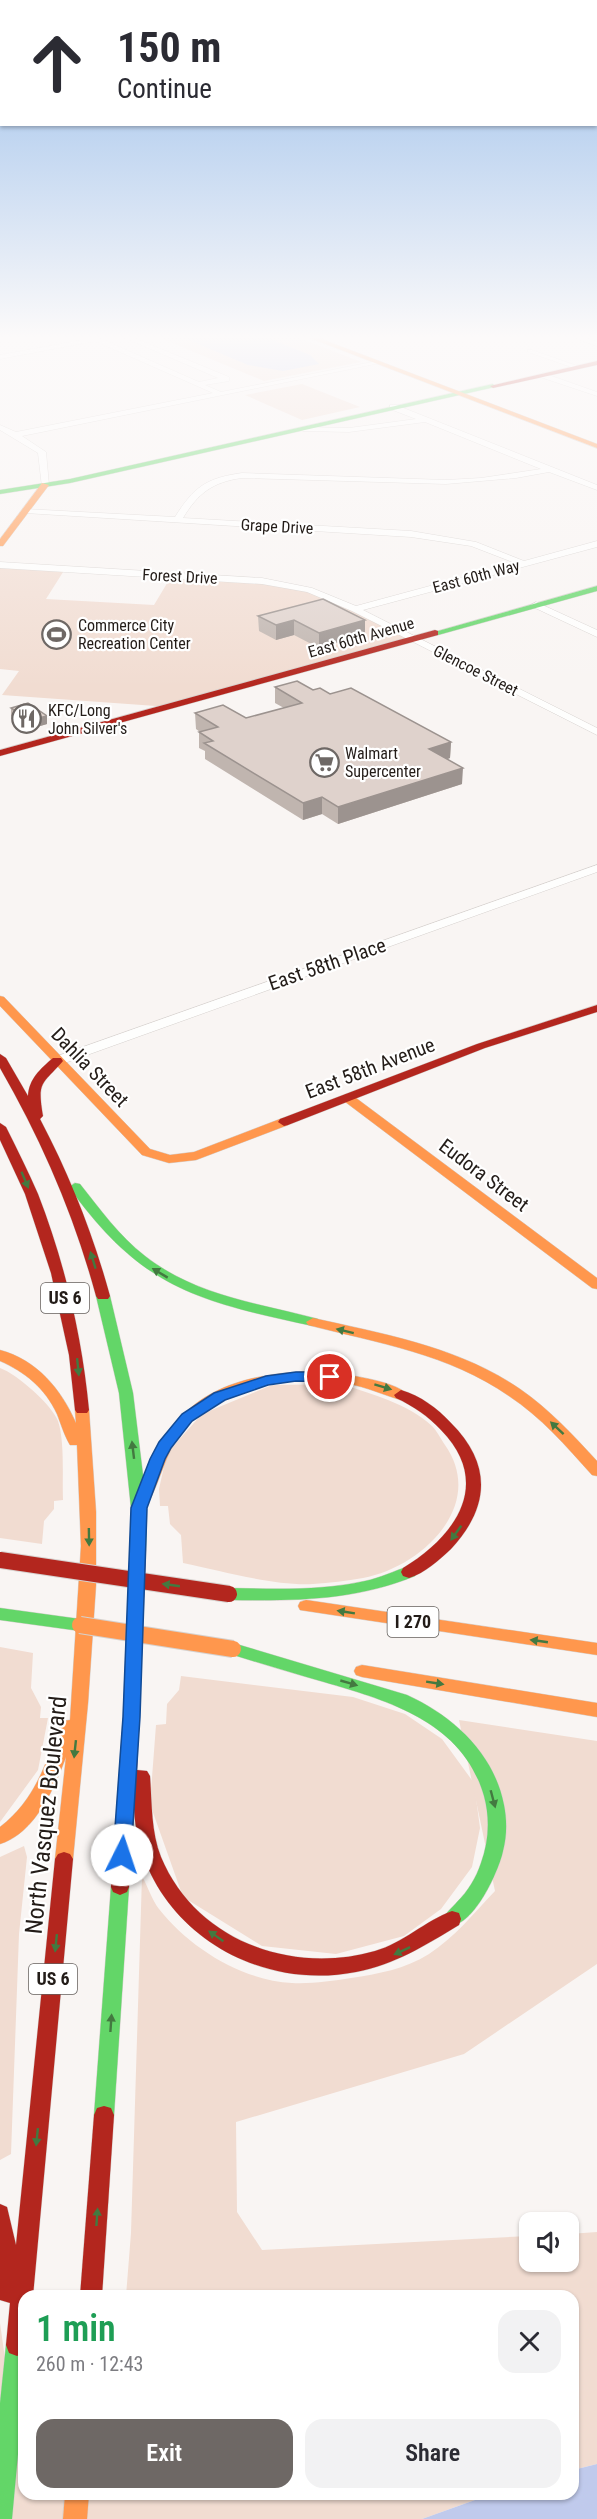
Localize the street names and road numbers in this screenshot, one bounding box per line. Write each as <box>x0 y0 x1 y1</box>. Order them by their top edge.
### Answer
street label: Grape Drive <box>240 515 314 538</box>
street label: East 60th Way <box>430 556 522 597</box>
street label: Forest Drive <box>142 565 218 588</box>
street label: East 60th Avenue <box>306 613 416 662</box>
street label: Glencoe Street <box>430 641 522 700</box>
street label: East 58th Place <box>265 933 389 995</box>
street label: Dahlia Street <box>46 1022 134 1112</box>
street label: East 58th Avenue <box>302 1032 438 1104</box>
street label: Eudora Street <box>434 1133 534 1217</box>
road number: US 6 <box>41 1283 89 1313</box>
road number: I 270 <box>388 1607 438 1637</box>
street label: North Vasquez Boulevard <box>20 1695 72 1935</box>
road number: US 6 <box>29 1964 77 1994</box>

